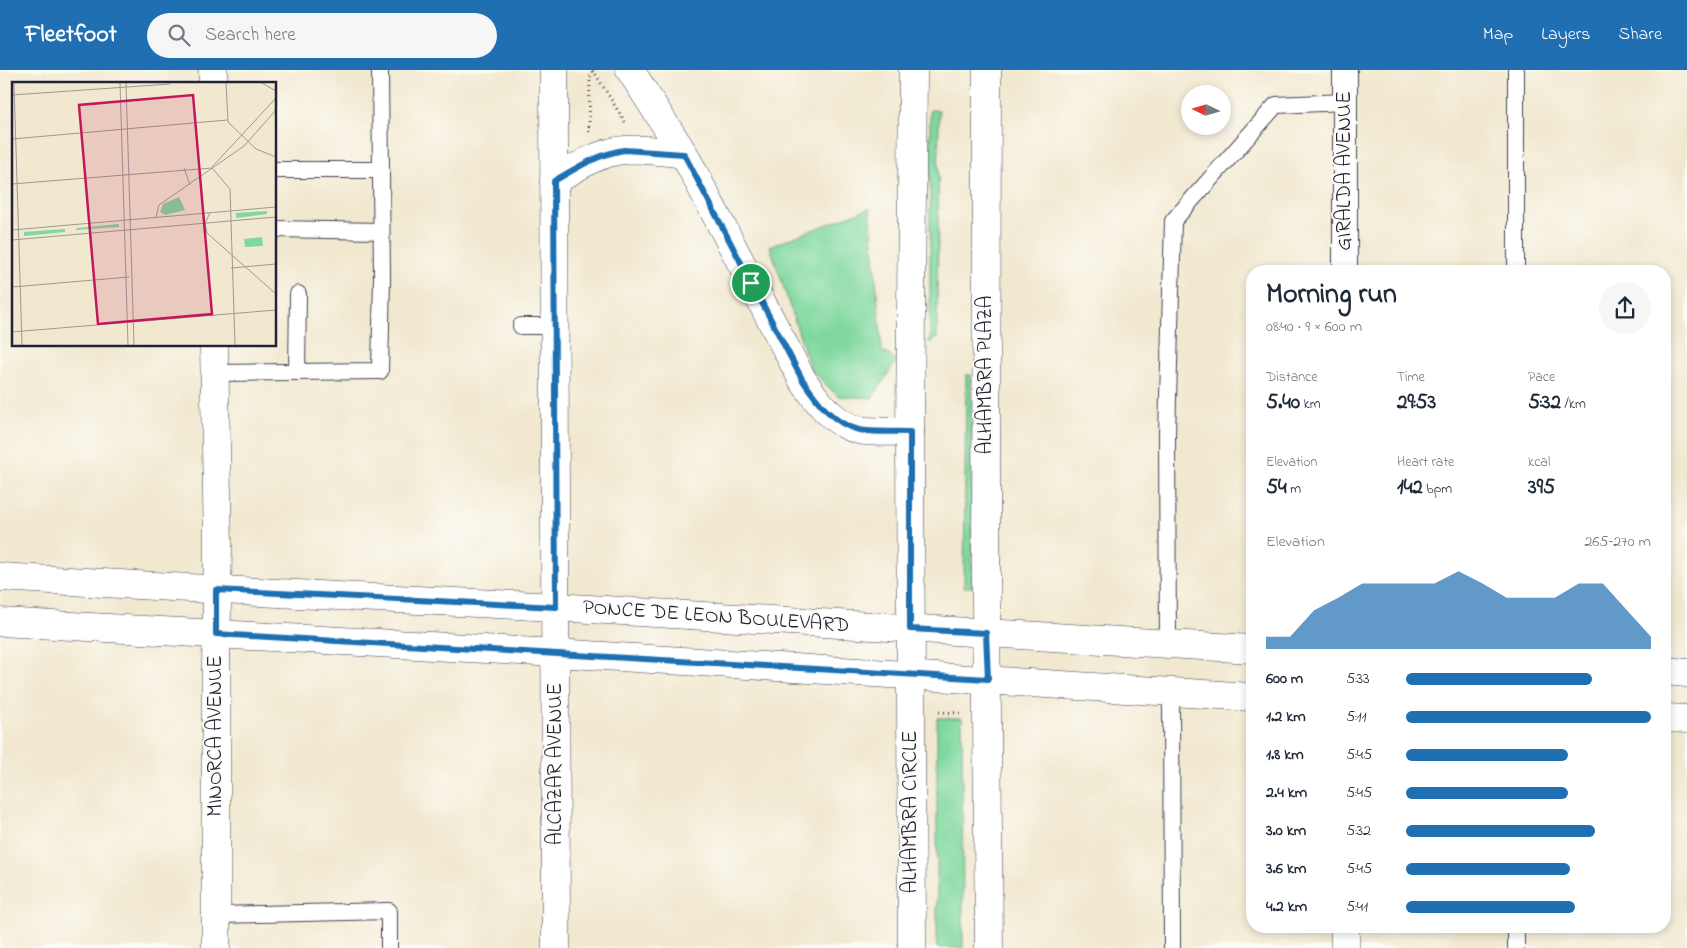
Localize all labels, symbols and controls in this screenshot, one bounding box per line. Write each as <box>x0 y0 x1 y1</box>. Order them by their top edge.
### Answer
search box <box>147 13 497 58</box>
text: Fleetfoot <box>25 18 117 53</box>
icon: search <box>165 21 193 49</box>
text: Search here <box>205 22 296 49</box>
text: Map <box>1483 22 1513 48</box>
text: Layers <box>1541 22 1591 48</box>
text: Share <box>1619 22 1662 48</box>
inset map <box>12 82 276 346</box>
north arrow <box>1181 85 1231 135</box>
map controls <box>1181 85 1231 135</box>
street label: GIRALDA AVENUE <box>1330 91 1360 251</box>
pin <box>730 262 772 304</box>
icon: arrive <box>737 269 765 297</box>
text: Morning run <box>1266 275 1397 316</box>
button: share <box>1599 282 1651 334</box>
street label: ALHAMBRA PLAZA <box>971 296 1001 455</box>
text: 08:40 · 9 × 600 m <box>1266 315 1362 339</box>
text: Distance <box>1266 367 1318 388</box>
text: Time <box>1397 367 1425 388</box>
text: Pace <box>1528 367 1555 388</box>
text: 5.40 <box>1266 388 1300 418</box>
text: 29:53 <box>1397 388 1436 418</box>
text: 5:32 <box>1528 388 1561 418</box>
text: km <box>1300 394 1321 415</box>
text: /km <box>1561 394 1586 415</box>
text: Elevation <box>1266 452 1317 473</box>
text: Heart rate <box>1397 452 1454 473</box>
text: kcal <box>1528 452 1550 473</box>
text: 54 <box>1266 473 1287 503</box>
text: 142 <box>1397 473 1423 503</box>
text: 395 <box>1528 473 1555 503</box>
text: m <box>1287 479 1301 500</box>
text: bpm <box>1423 479 1452 500</box>
text: Elevation <box>1266 530 1325 554</box>
text: 265–270 m <box>1584 530 1651 554</box>
street label: PONCE DE LEON BOULEVARD <box>582 593 850 641</box>
street label: MINORCA AVENUE <box>201 655 231 817</box>
text: 600 m <box>1266 667 1303 691</box>
text: 5:33 <box>1346 667 1370 691</box>
street label: ALCAZAR AVENUE <box>541 683 571 845</box>
text: 1.2 km <box>1266 705 1306 729</box>
text: 5:11 <box>1346 705 1367 729</box>
street label: ALHAMBRA CIRCLE <box>896 731 926 893</box>
text: 1.8 km <box>1266 743 1304 767</box>
text: 5:45 <box>1346 743 1372 767</box>
text: 2.4 km <box>1266 781 1307 805</box>
text: 5:45 <box>1346 781 1372 805</box>
text: 3.0 km <box>1266 819 1306 843</box>
text: 5:32 <box>1346 819 1371 843</box>
text: 3.6 km <box>1266 857 1306 881</box>
text: 5:45 <box>1346 857 1372 881</box>
text: 4.2 km <box>1266 895 1307 919</box>
text: 5:41 <box>1346 895 1368 919</box>

